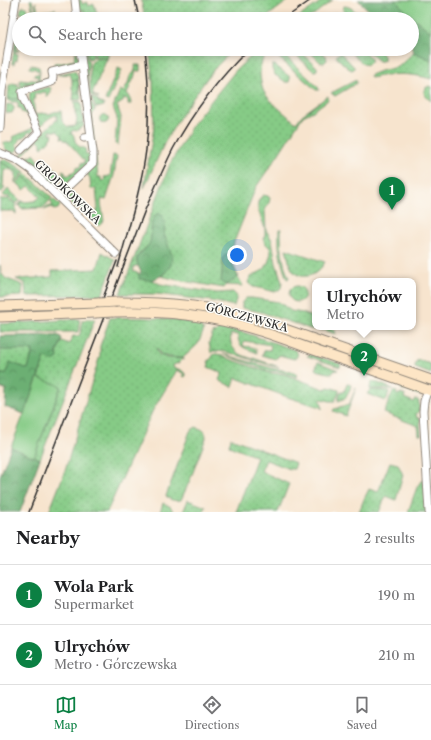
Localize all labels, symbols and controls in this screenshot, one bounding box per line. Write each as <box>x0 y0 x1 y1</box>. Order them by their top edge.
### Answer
search box <box>12 12 419 56</box>
icon: search <box>26 23 48 45</box>
text: Search here <box>58 25 143 44</box>
street label: GRODKOWSKA <box>32 157 105 228</box>
pin: 1 <box>379 177 405 210</box>
your location <box>227 245 247 265</box>
popup <box>312 278 416 330</box>
text: Ulrychów <box>326 287 402 306</box>
street label: GÓRCZEWSKA <box>204 299 290 335</box>
text: Metro <box>326 306 364 322</box>
pin: 2 <box>351 343 377 376</box>
text: Nearby <box>16 528 80 548</box>
text: 2 results <box>364 530 415 546</box>
text: Wola Park <box>54 577 134 596</box>
text: 1 <box>26 587 32 603</box>
text: 190 m <box>378 587 415 603</box>
text: Supermarket <box>54 596 134 612</box>
text: Ulrychów <box>54 637 130 656</box>
text: 2 <box>25 647 33 663</box>
text: 210 m <box>378 647 415 663</box>
text: Metro · Górczewska <box>54 656 177 672</box>
tab: Map <box>54 694 77 732</box>
tab: Directions <box>185 694 239 732</box>
tab: Saved <box>347 694 377 732</box>

